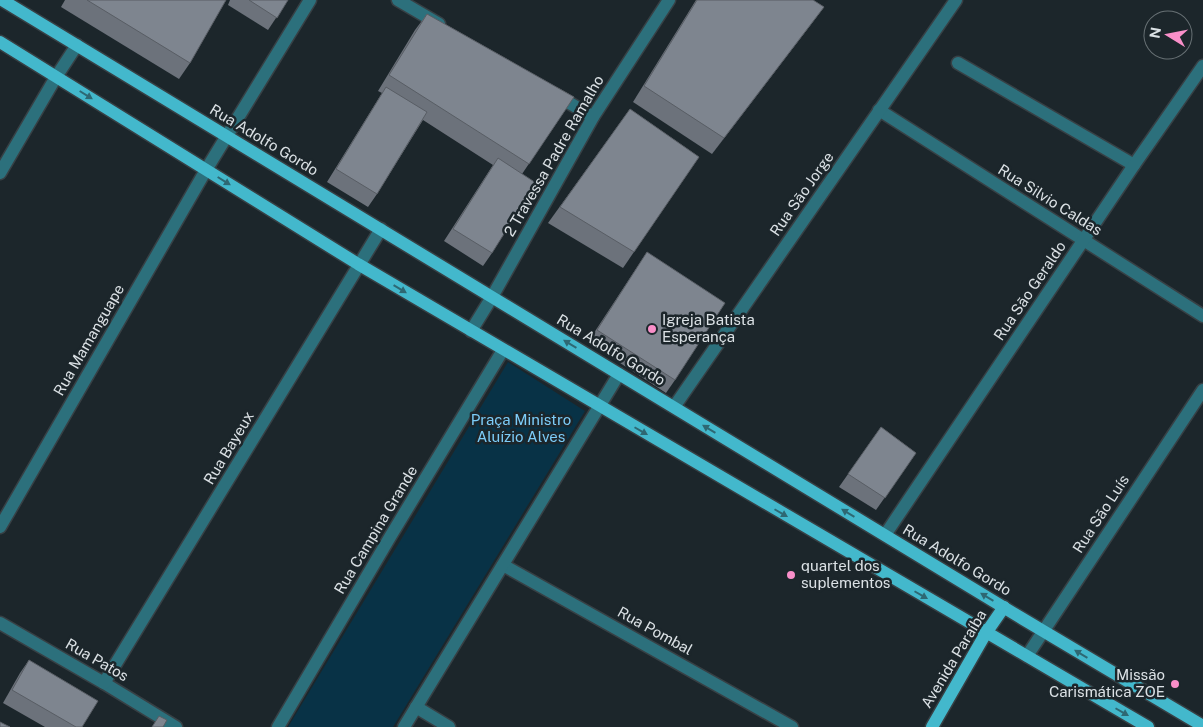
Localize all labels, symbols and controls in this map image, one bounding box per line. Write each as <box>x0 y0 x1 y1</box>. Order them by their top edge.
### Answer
north arrow <box>1143 10 1193 60</box>
text: N <box>1146 26 1164 40</box>
street label: 2 Travessa Padre Ramalho <box>500 72 607 239</box>
one-way arrow <box>79 90 92 100</box>
street label: Rua Adolfo Gordo <box>207 101 321 179</box>
street label: Rua São Jorge <box>766 148 837 239</box>
street label: Rua Silvio Caldas <box>995 161 1105 238</box>
one-way arrow <box>217 177 230 186</box>
street label: Rua São Geraldo <box>990 238 1069 344</box>
street label: Rua Mamanguape <box>50 281 127 398</box>
one-way arrow <box>393 285 406 294</box>
street label: Rua Adolfo Gordo <box>554 311 668 389</box>
place label: Igreja Batista Esperança <box>662 311 755 345</box>
marker: Igreja Batista Esperança <box>646 323 658 335</box>
one-way arrow <box>564 340 577 349</box>
street label: Rua Bayeux <box>200 408 257 487</box>
park label: Praça Ministro Aluízio Alves <box>471 411 571 445</box>
one-way arrow <box>703 424 716 433</box>
one-way arrow <box>635 426 648 435</box>
street label: Rua Campina Grande <box>331 463 421 597</box>
street label: Rua São Luís <box>1069 471 1132 556</box>
one-way arrow <box>842 508 855 517</box>
one-way arrow <box>775 509 788 518</box>
street label: Rua Adolfo Gordo <box>900 521 1014 599</box>
place label: quartel dos suplementos <box>801 557 890 591</box>
marker: quartel dos suplementos <box>785 569 797 581</box>
one-way arrow <box>915 591 928 600</box>
one-way arrow <box>981 592 994 601</box>
street label: Rua Pombal <box>615 603 696 658</box>
street label: Avenida Paraíba <box>918 607 990 711</box>
street label: Rua Patos <box>63 635 132 684</box>
one-way arrow <box>1075 649 1088 658</box>
place label: Missão Carismática ZOE <box>1049 666 1165 700</box>
marker: Missão Carismática ZOE <box>1169 678 1181 690</box>
one-way arrow <box>1116 708 1129 717</box>

